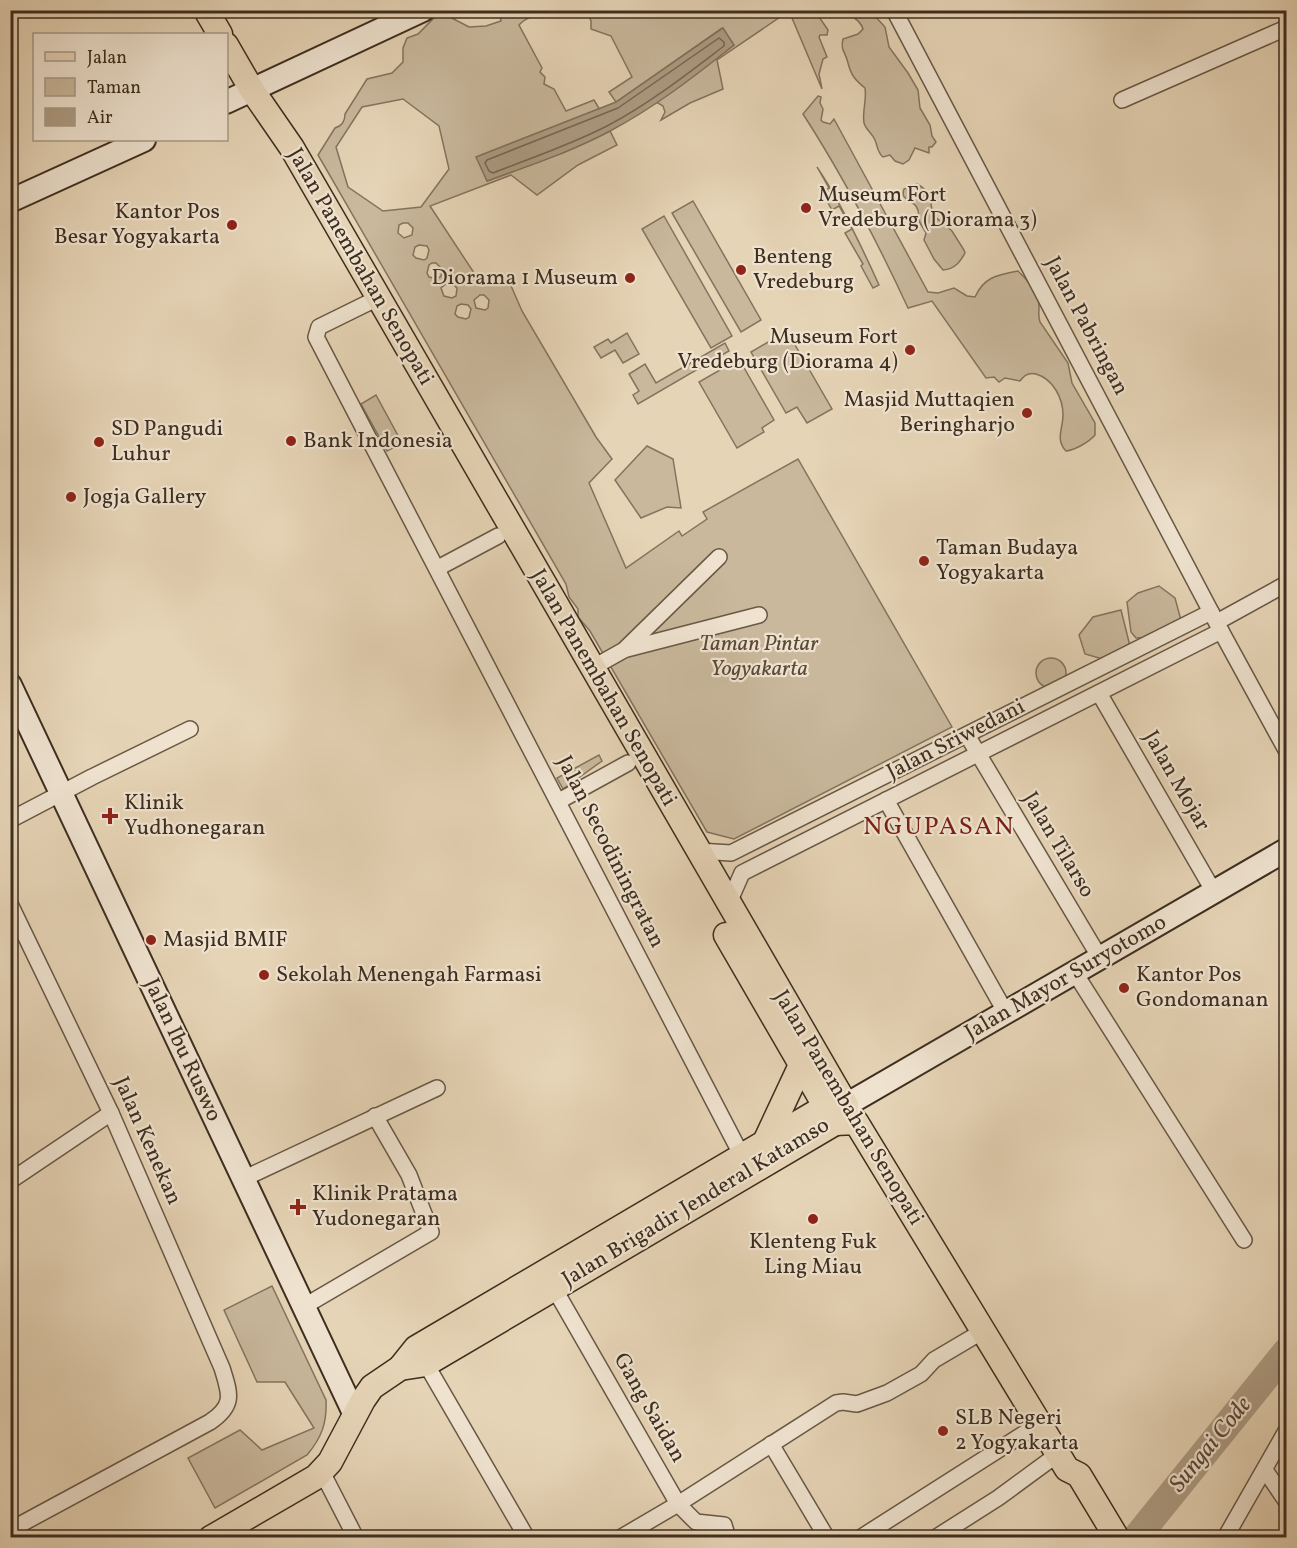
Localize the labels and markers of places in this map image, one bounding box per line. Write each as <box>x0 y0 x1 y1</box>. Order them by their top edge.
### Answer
place label: Museum Fort Vredeburg (Diorama 3) <box>818 180 1037 236</box>
place label: Kantor Pos Besar Yogyakarta <box>54 197 220 253</box>
marker: Museum Fort Vredeburg (Diorama 3) <box>799 201 813 215</box>
marker: Kantor Pos Besar Yogyakarta <box>225 218 239 232</box>
place label: Benteng Vredeburg <box>753 242 854 298</box>
place label: Diorama 1 Museum <box>432 263 618 294</box>
marker: Benteng Vredeburg <box>734 263 748 277</box>
marker: Diorama 1 Museum <box>623 271 637 285</box>
place label: Museum Fort Vredeburg (Diorama 4) <box>677 322 898 378</box>
marker: Museum Fort Vredeburg (Diorama 4) <box>903 343 917 357</box>
place label: Masjid Muttaqien Beringharjo <box>844 385 1015 441</box>
marker: Masjid Muttaqien Beringharjo <box>1020 406 1034 420</box>
place label: SD Pangudi Luhur <box>111 414 223 470</box>
place label: Bank Indonesia <box>303 426 453 457</box>
marker: Bank Indonesia <box>284 434 298 448</box>
marker: SD Pangudi Luhur <box>92 435 106 449</box>
place label: Jogja Gallery <box>83 482 207 513</box>
marker: Jogja Gallery <box>64 490 78 504</box>
place label: Taman Budaya Yogyakarta <box>936 533 1078 589</box>
marker: Taman Budaya Yogyakarta <box>917 554 931 568</box>
place label: Klinik Yudhonegaran <box>124 788 265 844</box>
marker: Klinik Yudhonegaran <box>101 807 119 825</box>
place label: Masjid BMIF <box>163 925 288 956</box>
marker: Masjid BMIF <box>144 933 158 947</box>
place label: Sekolah Menengah Farmasi <box>276 960 542 991</box>
place label: Kantor Pos Gondomanan <box>1136 960 1269 1016</box>
marker: Sekolah Menengah Farmasi <box>257 968 271 982</box>
marker: Kantor Pos Gondomanan <box>1117 981 1131 995</box>
place label: Klinik Pratama Yudonegaran <box>312 1179 458 1235</box>
marker: Klinik Pratama Yudonegaran <box>289 1198 307 1216</box>
marker: Klenteng Fuk Ling Miau <box>806 1212 820 1226</box>
place label: Klenteng Fuk Ling Miau <box>749 1227 877 1283</box>
place label: SLB Negeri 2 Yogyakarta <box>955 1403 1079 1459</box>
marker: SLB Negeri 2 Yogyakarta <box>936 1424 950 1438</box>

